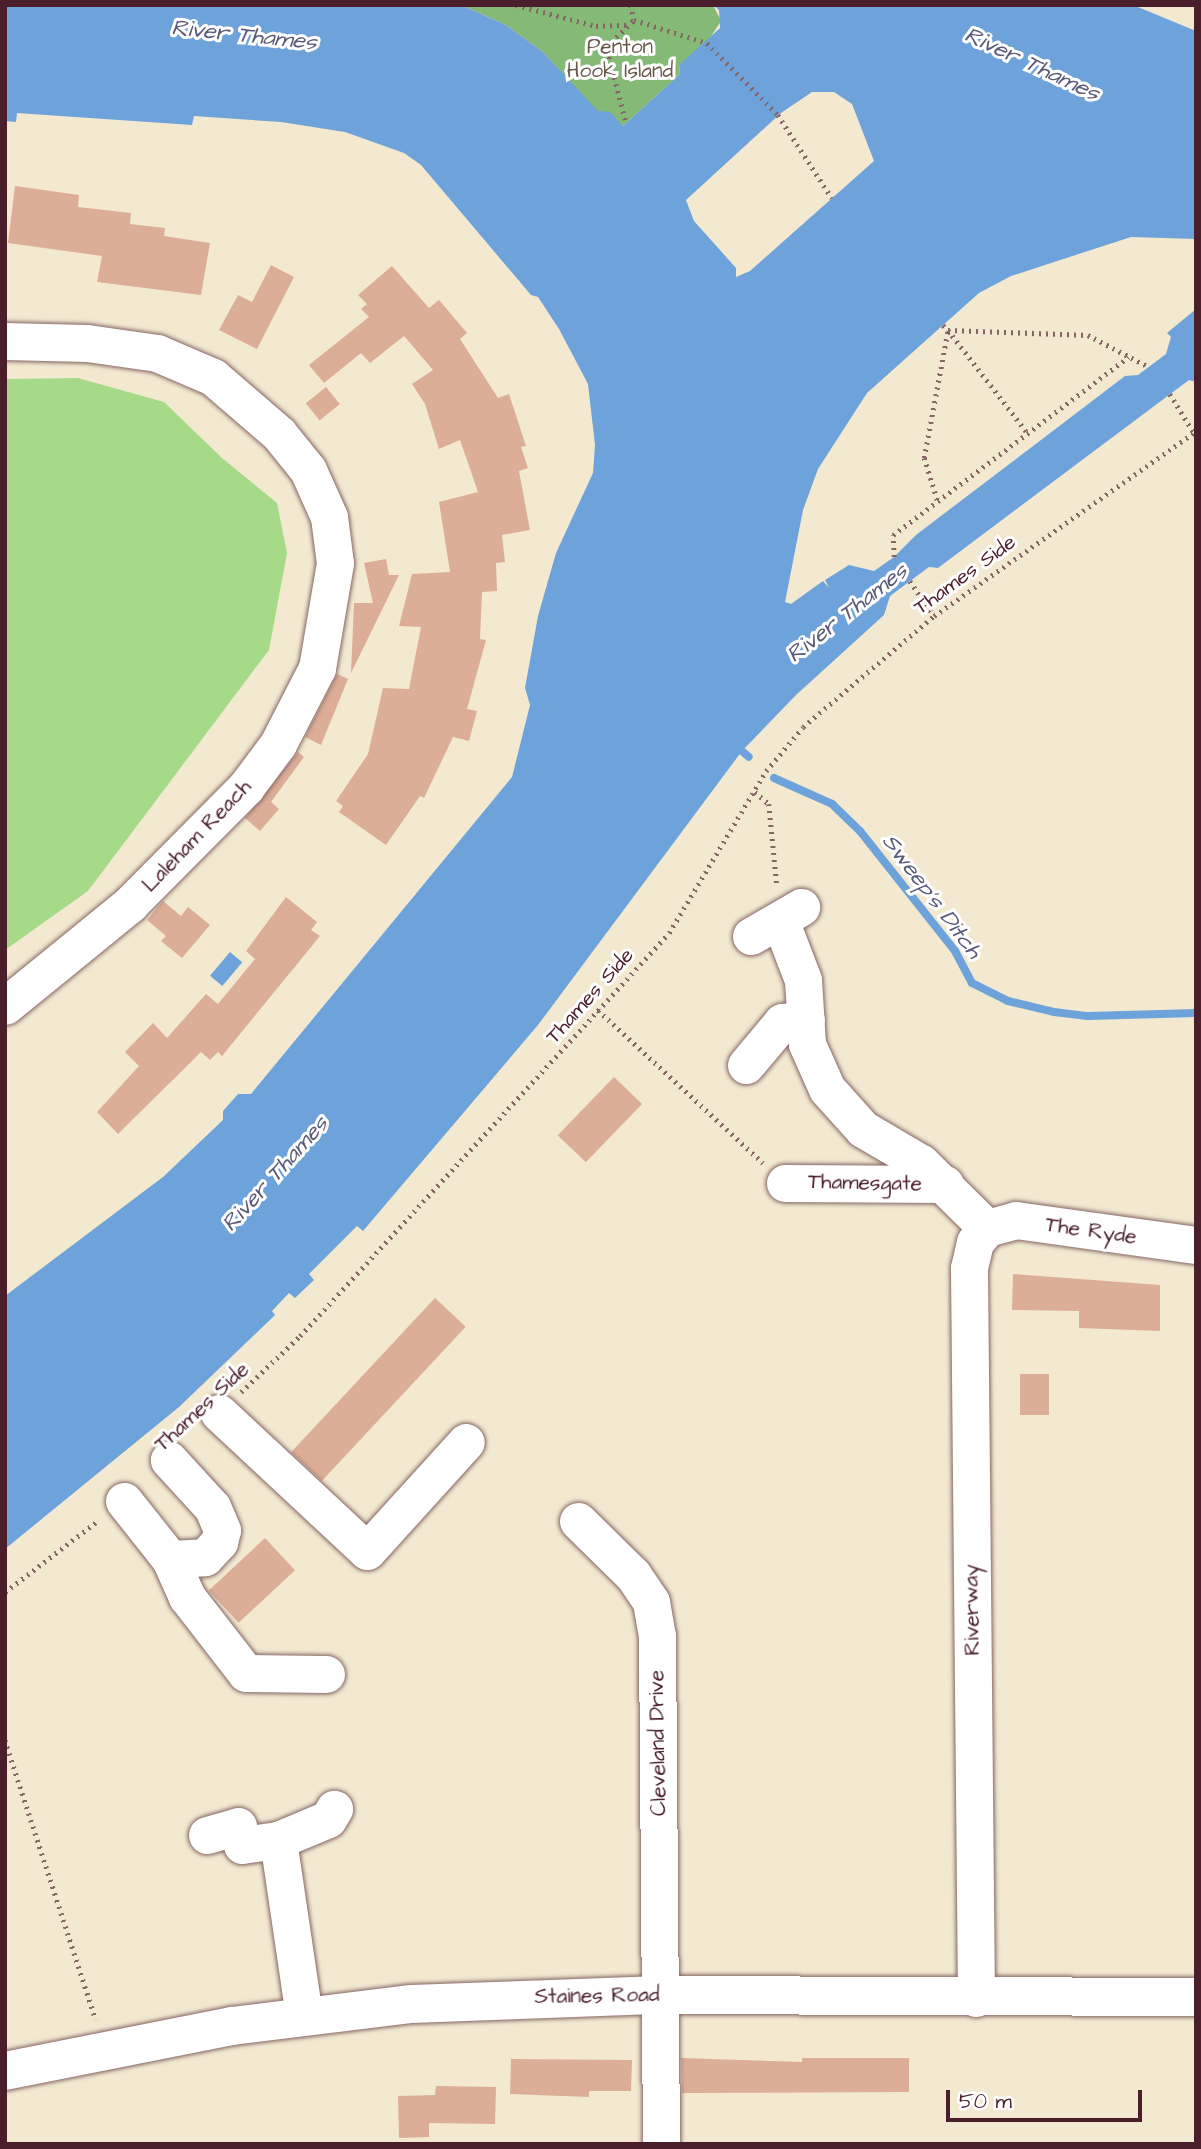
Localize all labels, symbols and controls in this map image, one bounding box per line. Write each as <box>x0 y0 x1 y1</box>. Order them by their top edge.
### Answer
water label: River Thames <box>170 14 318 56</box>
water label: River Thames <box>960 21 1104 107</box>
park label: Penton Hook Island <box>567 34 673 84</box>
street label: Thames Side <box>909 530 1021 620</box>
water label: River Thames <box>781 557 913 669</box>
street label: Laleham Reach <box>137 775 257 897</box>
water label: Sweep's Ditch <box>876 828 988 964</box>
street label: Thames Side <box>541 943 639 1049</box>
water label: River Thames <box>216 1111 334 1237</box>
street label: Thamesgate <box>808 1169 922 1197</box>
street label: The Ryde <box>1044 1212 1138 1250</box>
street label: Thames Side <box>150 1357 254 1457</box>
street label: Riverway <box>959 1564 985 1656</box>
street label: Cleveland Drive <box>644 1670 672 1816</box>
street label: Staines Road <box>534 1982 660 2010</box>
scale bar <box>949 2076 1145 2120</box>
text: 50 m <box>959 2087 1012 2116</box>

